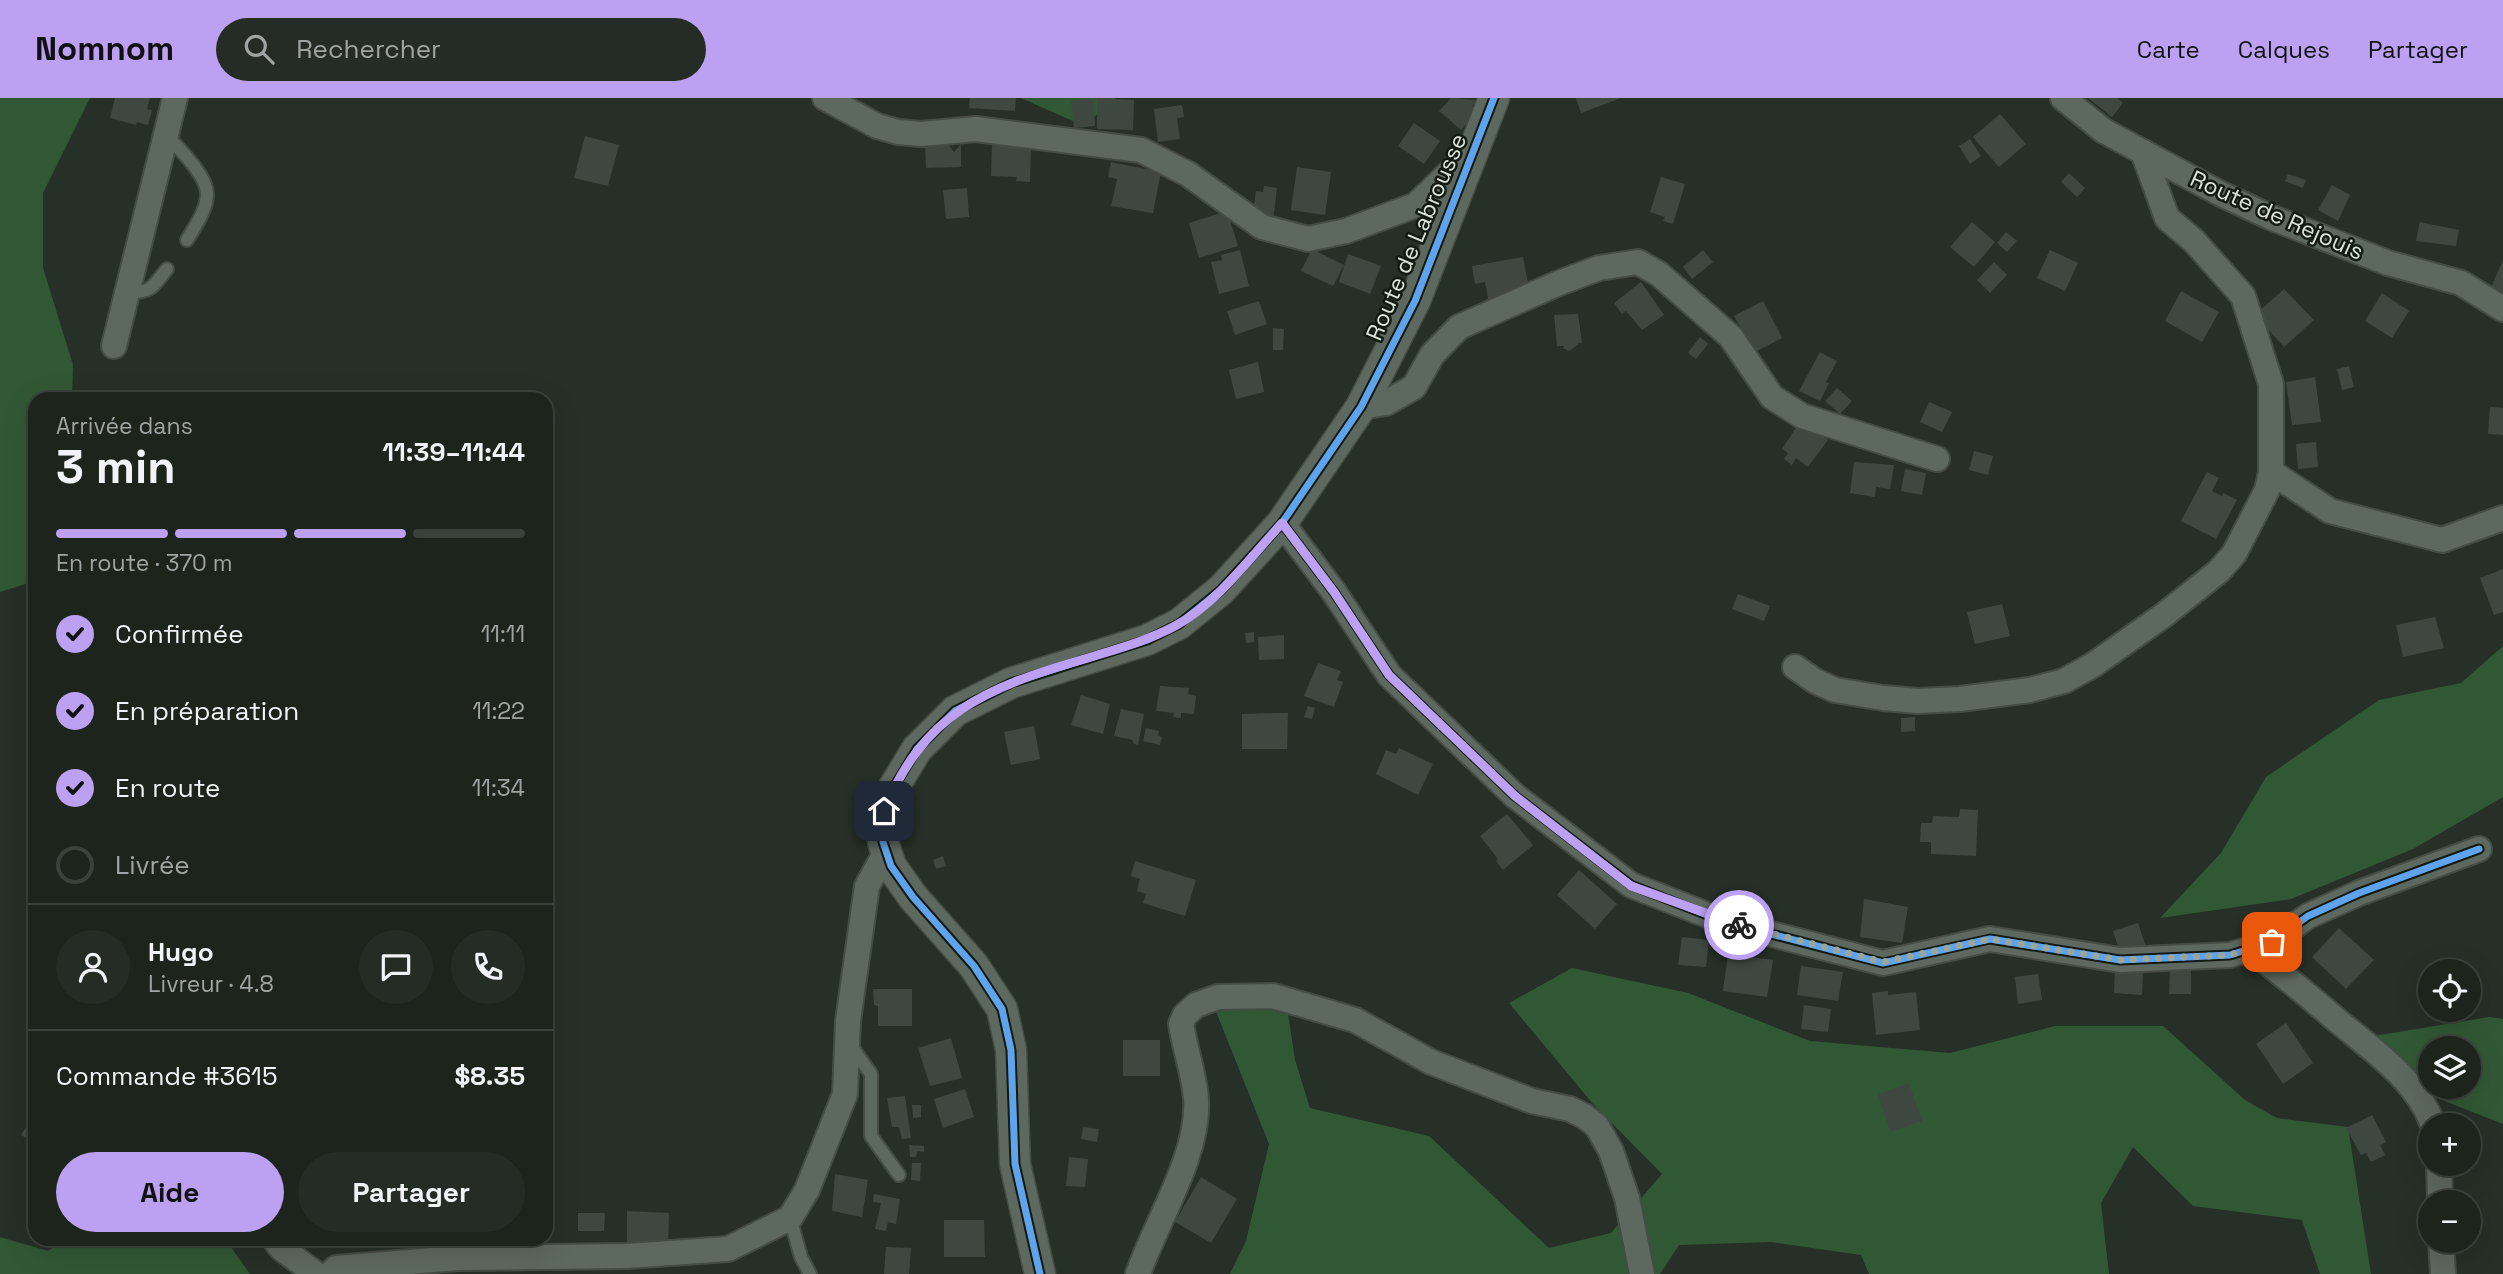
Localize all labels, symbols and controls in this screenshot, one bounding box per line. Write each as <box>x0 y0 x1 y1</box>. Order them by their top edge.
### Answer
search box <box>216 18 706 81</box>
text: Nomnom <box>35 28 174 70</box>
icon: search <box>240 30 278 68</box>
text: Rechercher <box>296 32 441 66</box>
text: Carte <box>2137 34 2200 65</box>
text: Calques <box>2238 34 2330 65</box>
text: Partager <box>2368 34 2468 65</box>
street label: Route de Labrousse <box>1359 129 1473 345</box>
street label: Route de Rejouis <box>2186 163 2368 267</box>
text: Arrivée dans <box>56 411 193 441</box>
text: 11:39–11:44 <box>382 435 525 469</box>
text: 3 min <box>56 438 176 496</box>
text: En route · 370 m <box>56 548 233 578</box>
icon: check <box>56 615 94 653</box>
text: Confirmée <box>115 617 244 651</box>
text: 11:11 <box>481 619 525 649</box>
icon: check <box>56 692 94 730</box>
text: En préparation <box>115 694 299 728</box>
text: 11:22 <box>472 696 525 726</box>
icon: check <box>56 769 94 807</box>
text: En route <box>115 771 220 805</box>
text: 11:34 <box>472 773 525 803</box>
pin <box>854 781 914 841</box>
icon: home <box>865 792 903 830</box>
text: Livrée <box>115 848 190 882</box>
courier <box>1704 890 1774 960</box>
icon: bike <box>1720 906 1758 944</box>
pin <box>2242 912 2302 972</box>
icon: bag <box>2253 923 2291 961</box>
button: person <box>56 930 130 1004</box>
button: chat <box>359 930 433 1004</box>
button: phone <box>451 930 525 1004</box>
text: Hugo <box>148 935 214 969</box>
map controls <box>2418 959 2481 1253</box>
button: locate <box>2418 959 2481 1022</box>
text: Livreur · 4.8 <box>148 969 274 999</box>
button: layers <box>2418 1036 2481 1099</box>
text: Commande #3615 <box>56 1059 278 1093</box>
text: $8.35 <box>454 1059 525 1093</box>
button: + <box>2418 1113 2481 1176</box>
button: Aide <box>56 1152 284 1232</box>
button: Partager <box>298 1152 525 1232</box>
button: − <box>2418 1190 2481 1253</box>

